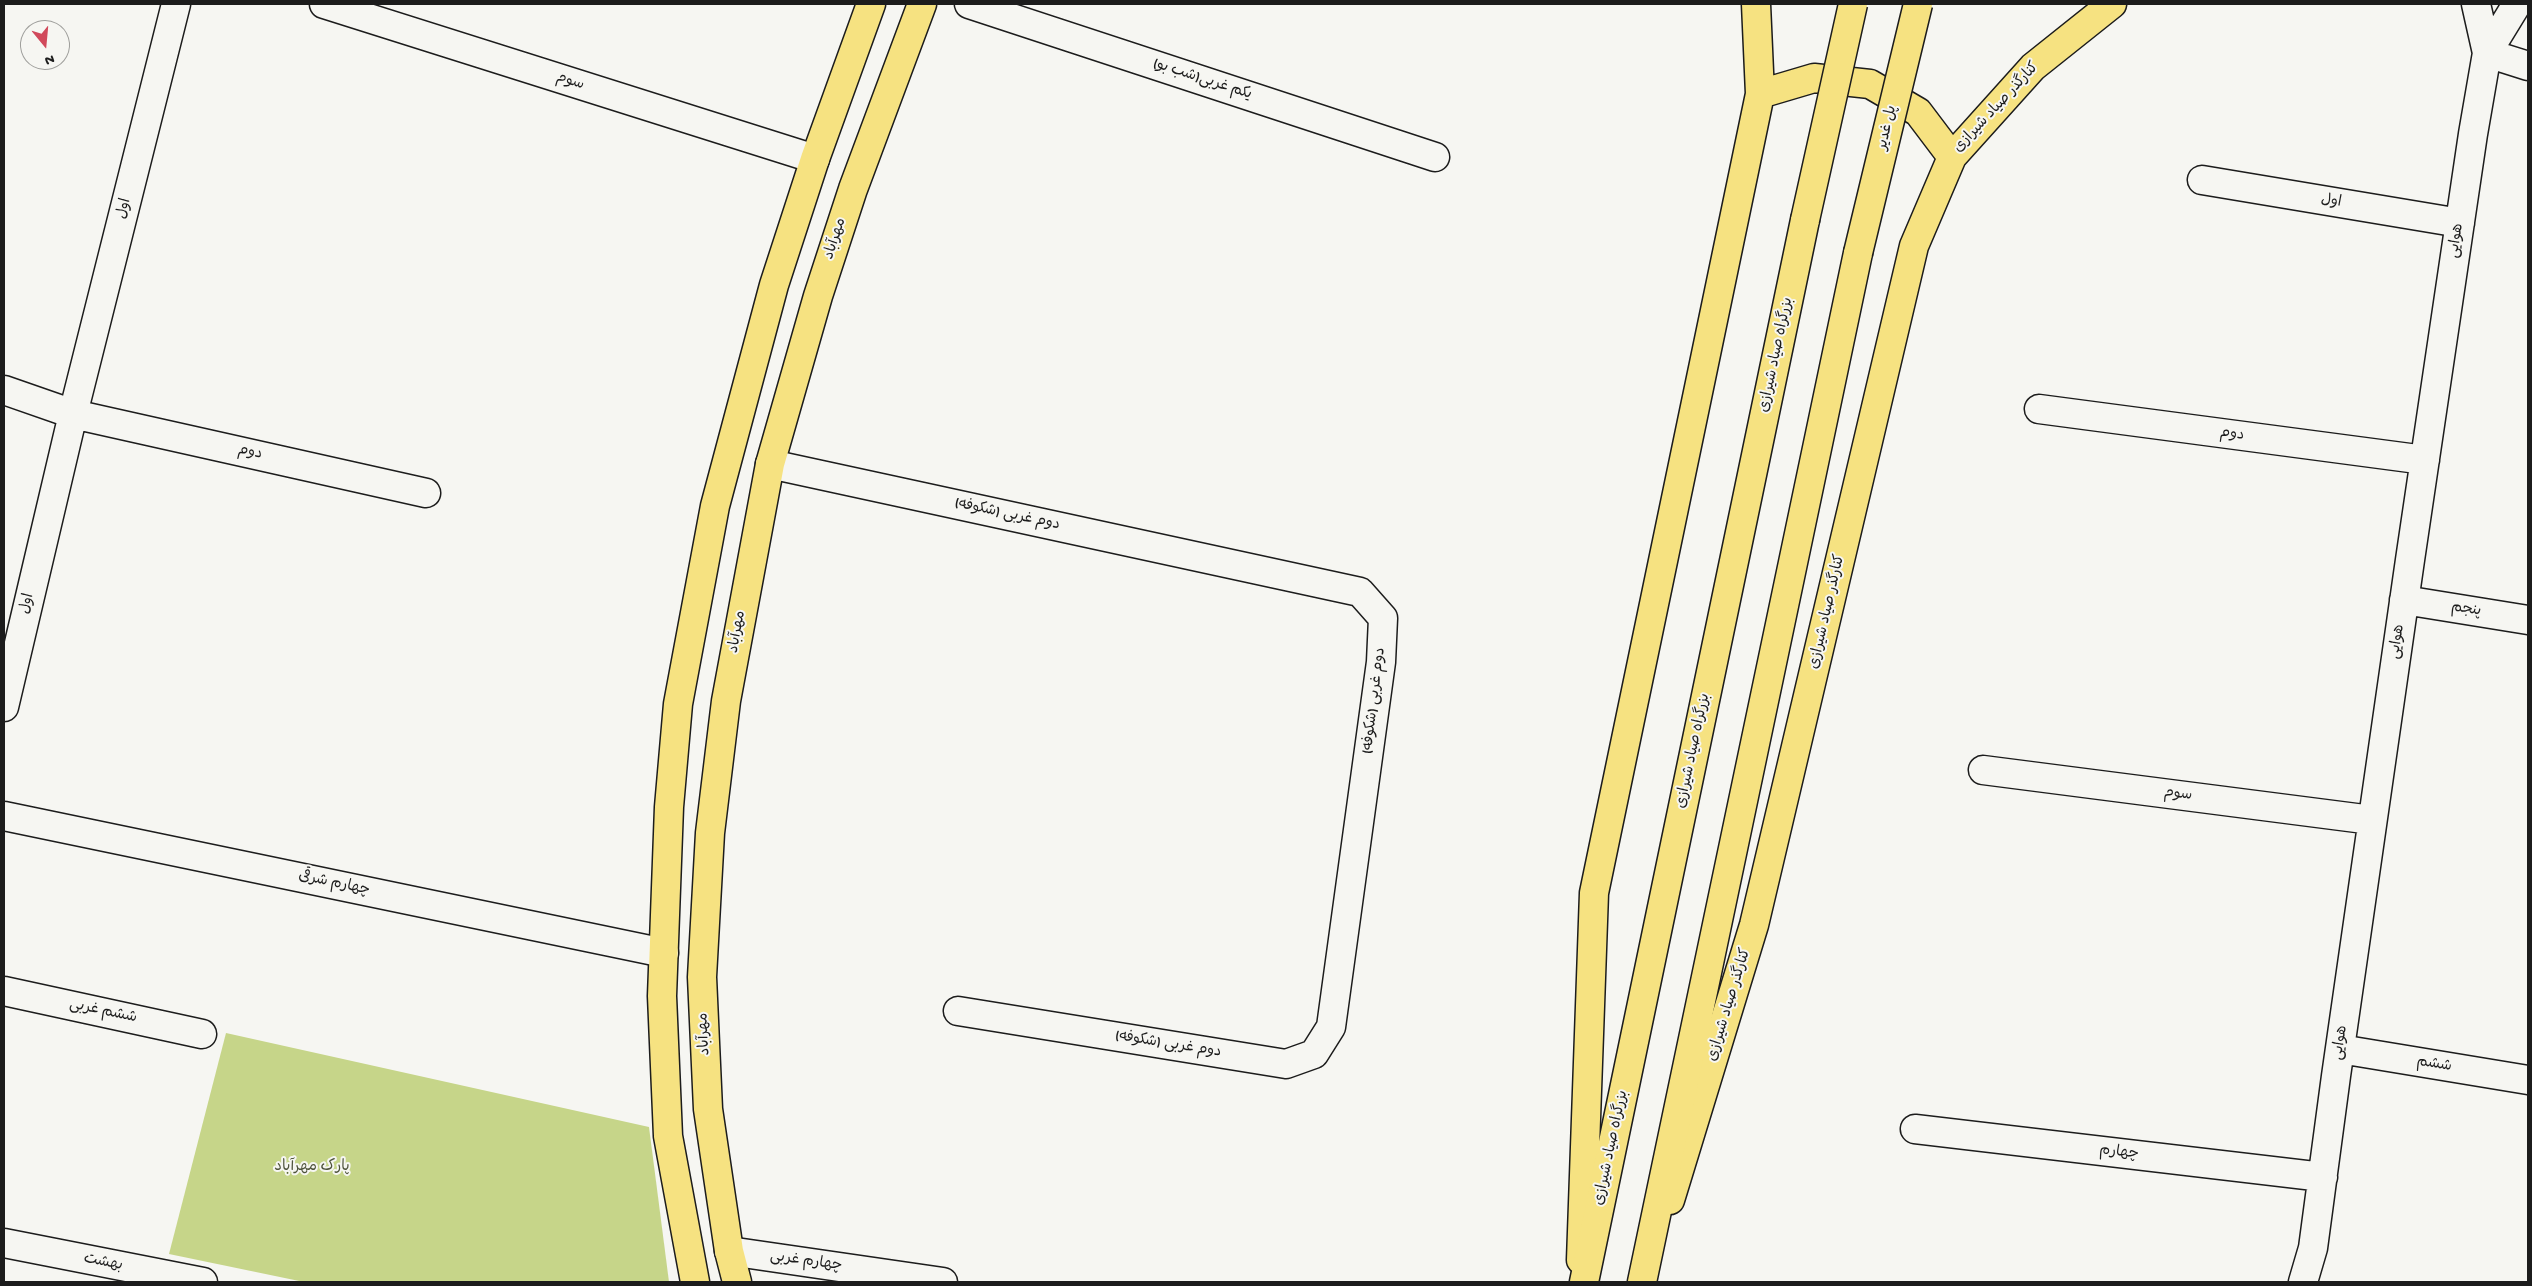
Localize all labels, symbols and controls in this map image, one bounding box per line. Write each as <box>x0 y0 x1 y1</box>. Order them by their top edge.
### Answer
north arrow <box>20 20 70 70</box>
text: N <box>42 49 56 68</box>
street label: یکم غربی(شب بو) <box>1150 55 1254 105</box>
street label: کنارگذر صیاد شیرازی <box>1950 59 2044 157</box>
street label: سوم <box>554 69 586 95</box>
street label: پل غدیر <box>1874 104 1902 152</box>
street label: اول <box>2319 191 2343 213</box>
street label: اول <box>114 197 136 221</box>
street label: مهرآباد <box>821 216 851 262</box>
street label: هوایی <box>2446 222 2468 260</box>
street label: بزرگراه صیاد شیرازی <box>1756 296 1798 414</box>
street label: دوم <box>2219 424 2245 446</box>
street label: دوم <box>236 441 264 465</box>
street label: دوم غربی (شکوفه) <box>953 495 1061 535</box>
street label: کنارگذر صیاد شیرازی <box>1806 553 1850 671</box>
street label: اول <box>17 592 39 616</box>
street label: پنجم <box>2450 599 2482 621</box>
street label: مهرآباد <box>725 609 751 655</box>
street label: هوایی <box>2387 623 2409 661</box>
street label: دوم غربی (شکوفه) <box>1360 647 1390 755</box>
street label: بزرگراه صیاد شیرازی <box>1673 692 1715 810</box>
street label: سوم <box>2163 784 2193 806</box>
street label: چهارم شرقی <box>297 868 371 900</box>
street label: کنارگذر صیاد شیرازی <box>1704 946 1756 1064</box>
street label: ششم غربی <box>68 996 138 1028</box>
street label: مهرآباد <box>695 1012 715 1056</box>
street label: هوایی <box>2330 1024 2352 1062</box>
street label: دوم غربی (شکوفه) <box>1114 1028 1222 1062</box>
street label: ششم <box>2415 1053 2453 1077</box>
street label: بزرگراه صیاد شیرازی <box>1591 1089 1633 1207</box>
street label: چهارم <box>2098 1142 2140 1164</box>
park label: پارک مهرآباد <box>274 1159 350 1177</box>
street label: چهارم غربی <box>769 1248 843 1276</box>
street label: بهشت <box>82 1250 124 1276</box>

